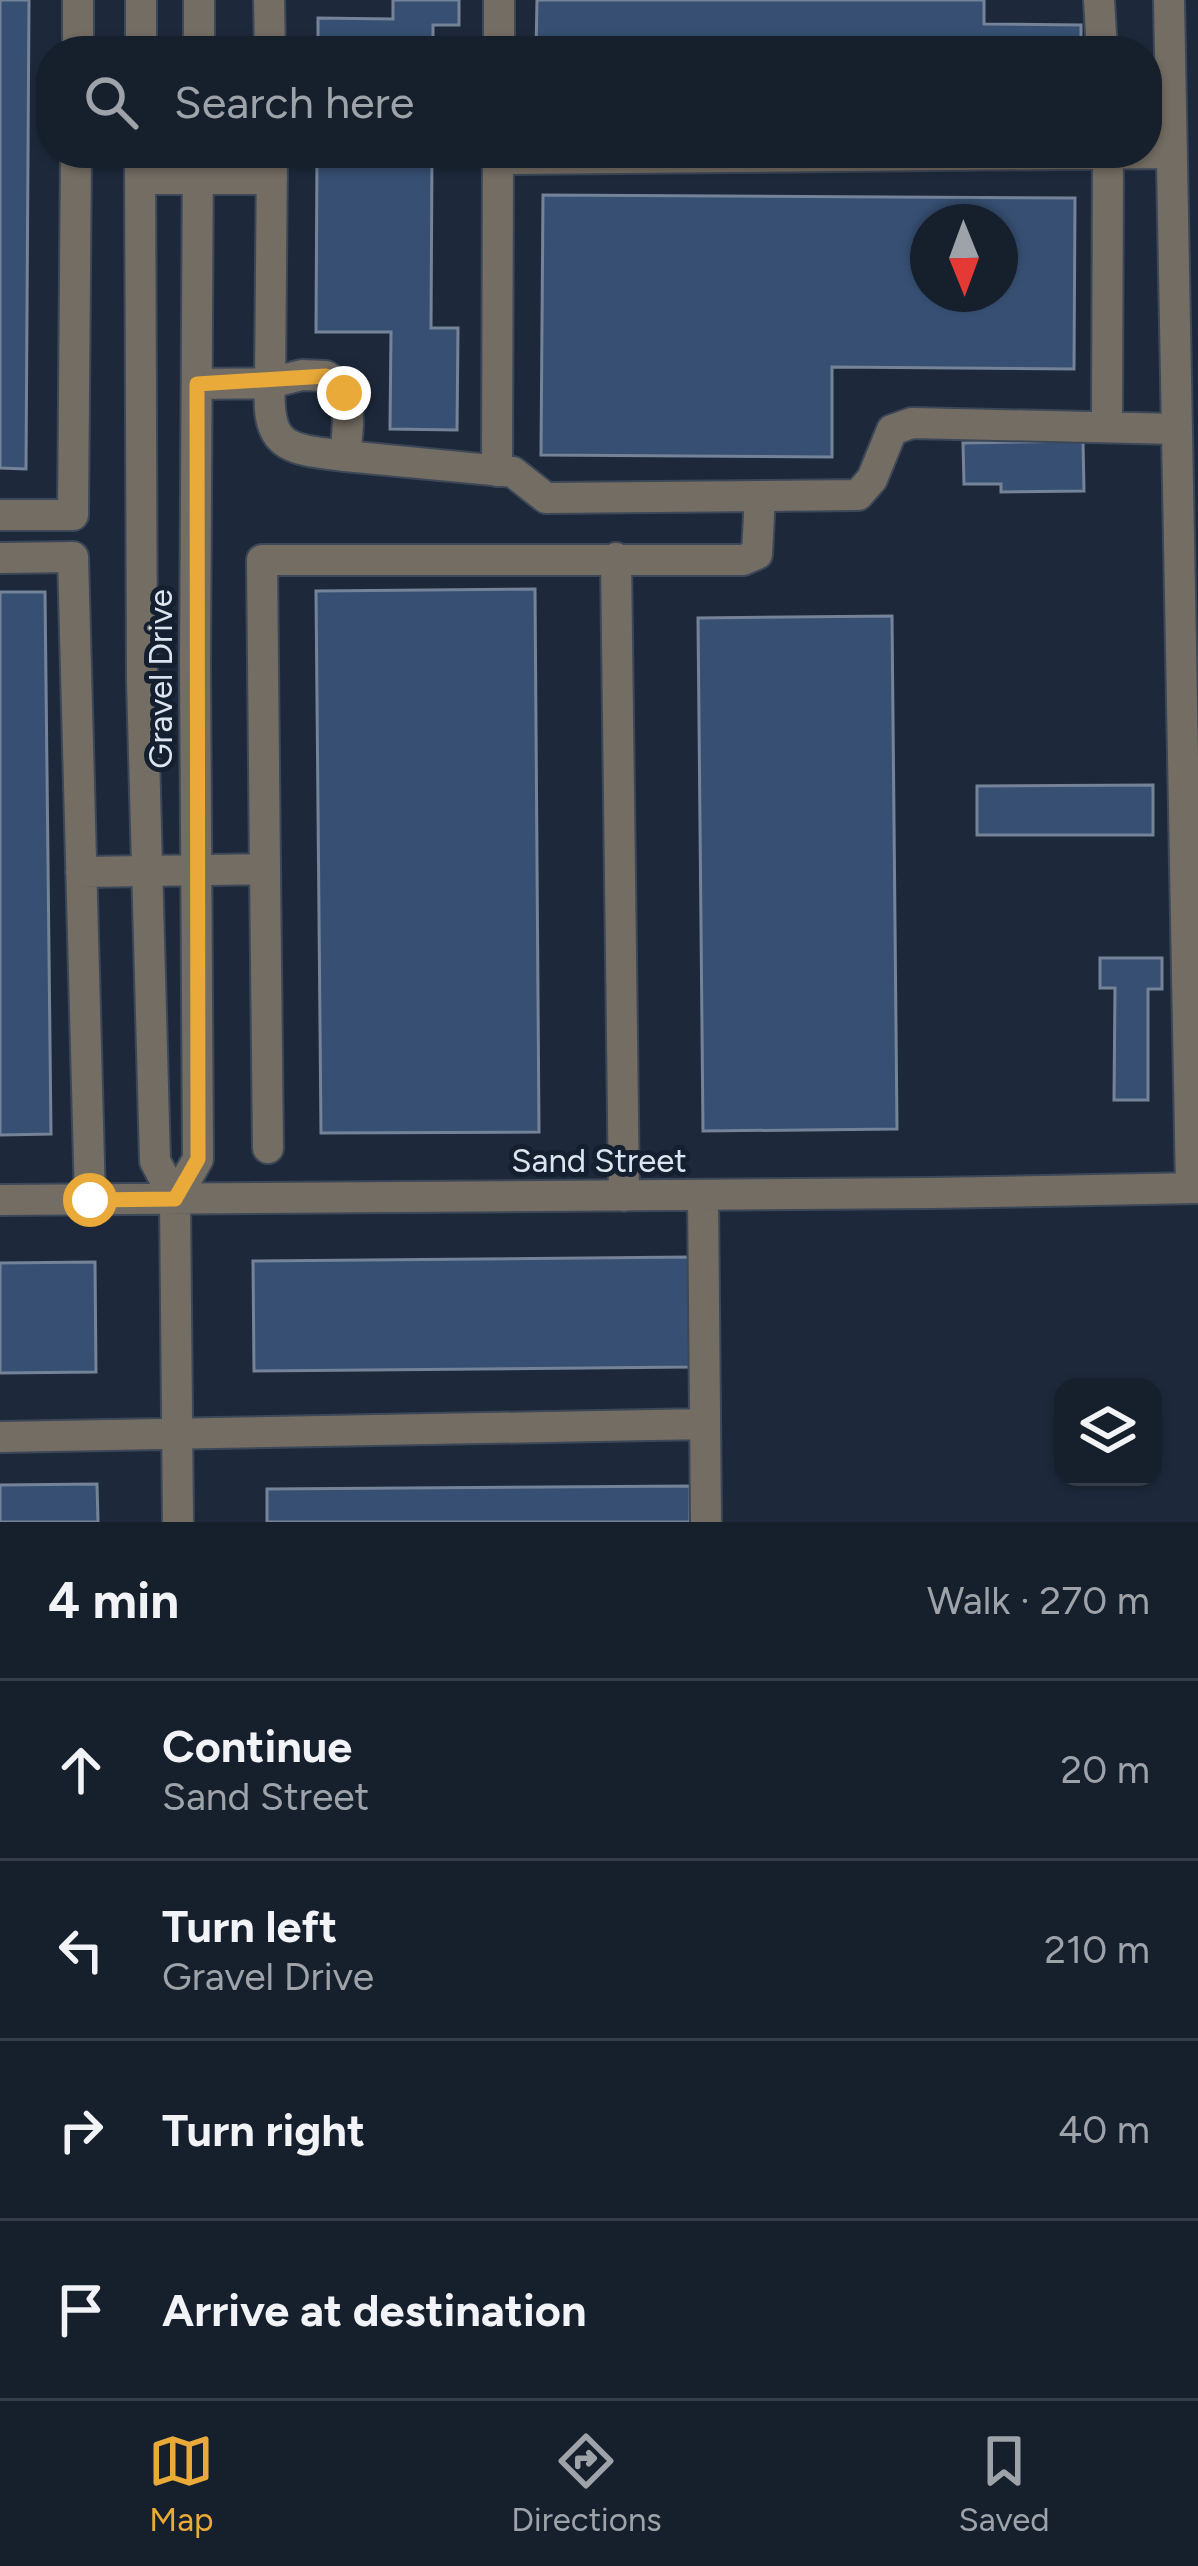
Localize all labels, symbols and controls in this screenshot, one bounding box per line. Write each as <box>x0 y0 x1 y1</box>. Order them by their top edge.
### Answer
search box <box>36 36 1162 168</box>
icon: search <box>78 69 144 135</box>
text: Search here <box>174 75 414 129</box>
north arrow <box>910 204 1018 312</box>
route end <box>317 366 371 420</box>
street label: Gravel Drive <box>141 589 180 769</box>
street label: Sand Street <box>511 1141 687 1180</box>
route start <box>63 1173 117 1227</box>
map controls <box>1054 1378 1162 1486</box>
button: layers <box>1054 1378 1162 1486</box>
text: 4 min <box>48 1570 179 1631</box>
text: Walk · 270 m <box>927 1577 1150 1624</box>
text: Continue <box>162 1719 352 1773</box>
icon: ahead <box>48 1737 114 1803</box>
text: 20 m <box>1060 1746 1150 1793</box>
text: Sand Street <box>162 1773 369 1820</box>
text: Turn left <box>162 1899 337 1953</box>
icon: left <box>48 1917 114 1983</box>
text: 210 m <box>1044 1926 1150 1973</box>
text: Gravel Drive <box>162 1953 374 2000</box>
icon: right <box>48 2097 114 2163</box>
text: Turn right <box>162 2103 365 2157</box>
text: 40 m <box>1058 2106 1150 2153</box>
icon: arrive <box>48 2277 114 2343</box>
text: Arrive at destination <box>162 2283 586 2337</box>
tab: Map <box>148 2428 214 2539</box>
tab: Directions <box>511 2428 662 2539</box>
tab: Saved <box>959 2428 1050 2539</box>

